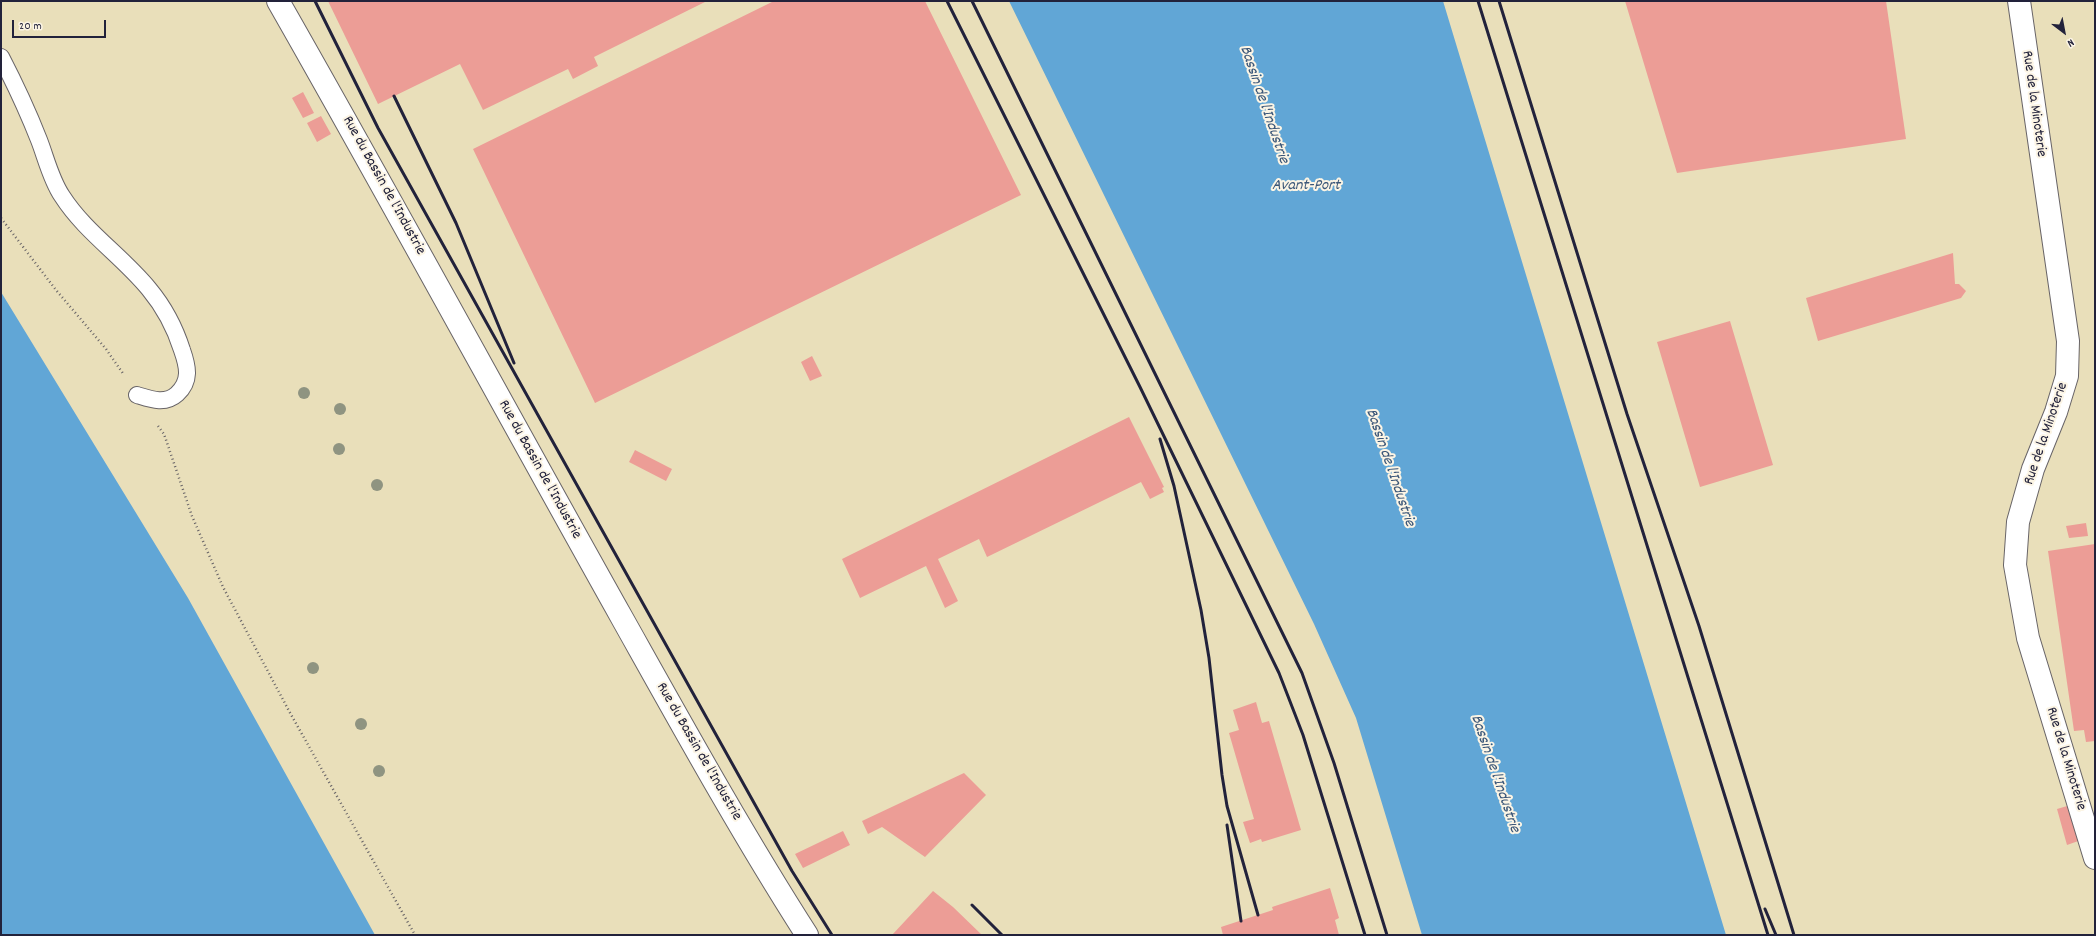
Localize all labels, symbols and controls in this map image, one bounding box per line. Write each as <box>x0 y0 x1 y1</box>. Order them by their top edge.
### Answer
scale bar <box>14 12 108 38</box>
north arrow <box>2044 12 2084 52</box>
text: 20 m <box>19 18 42 35</box>
text: N <box>2064 34 2077 50</box>
water label: Bassin de l'Industrie <box>1234 44 1292 166</box>
street label: Rue de la Minoterie <box>2017 50 2049 158</box>
street label: Rue du Bassin de l'Industrie <box>337 113 429 259</box>
water label: Avant-Port <box>1272 177 1340 197</box>
street label: Rue de la Minoterie <box>2021 380 2073 488</box>
street label: Rue du Bassin de l'Industrie <box>493 397 585 543</box>
water label: Bassin de l'Industrie <box>1360 407 1418 529</box>
street label: Rue du Bassin de l'Industrie <box>651 680 745 824</box>
street label: Rue de la Minoterie <box>2041 705 2089 813</box>
water label: Bassin de l'Industrie <box>1465 713 1523 835</box>

